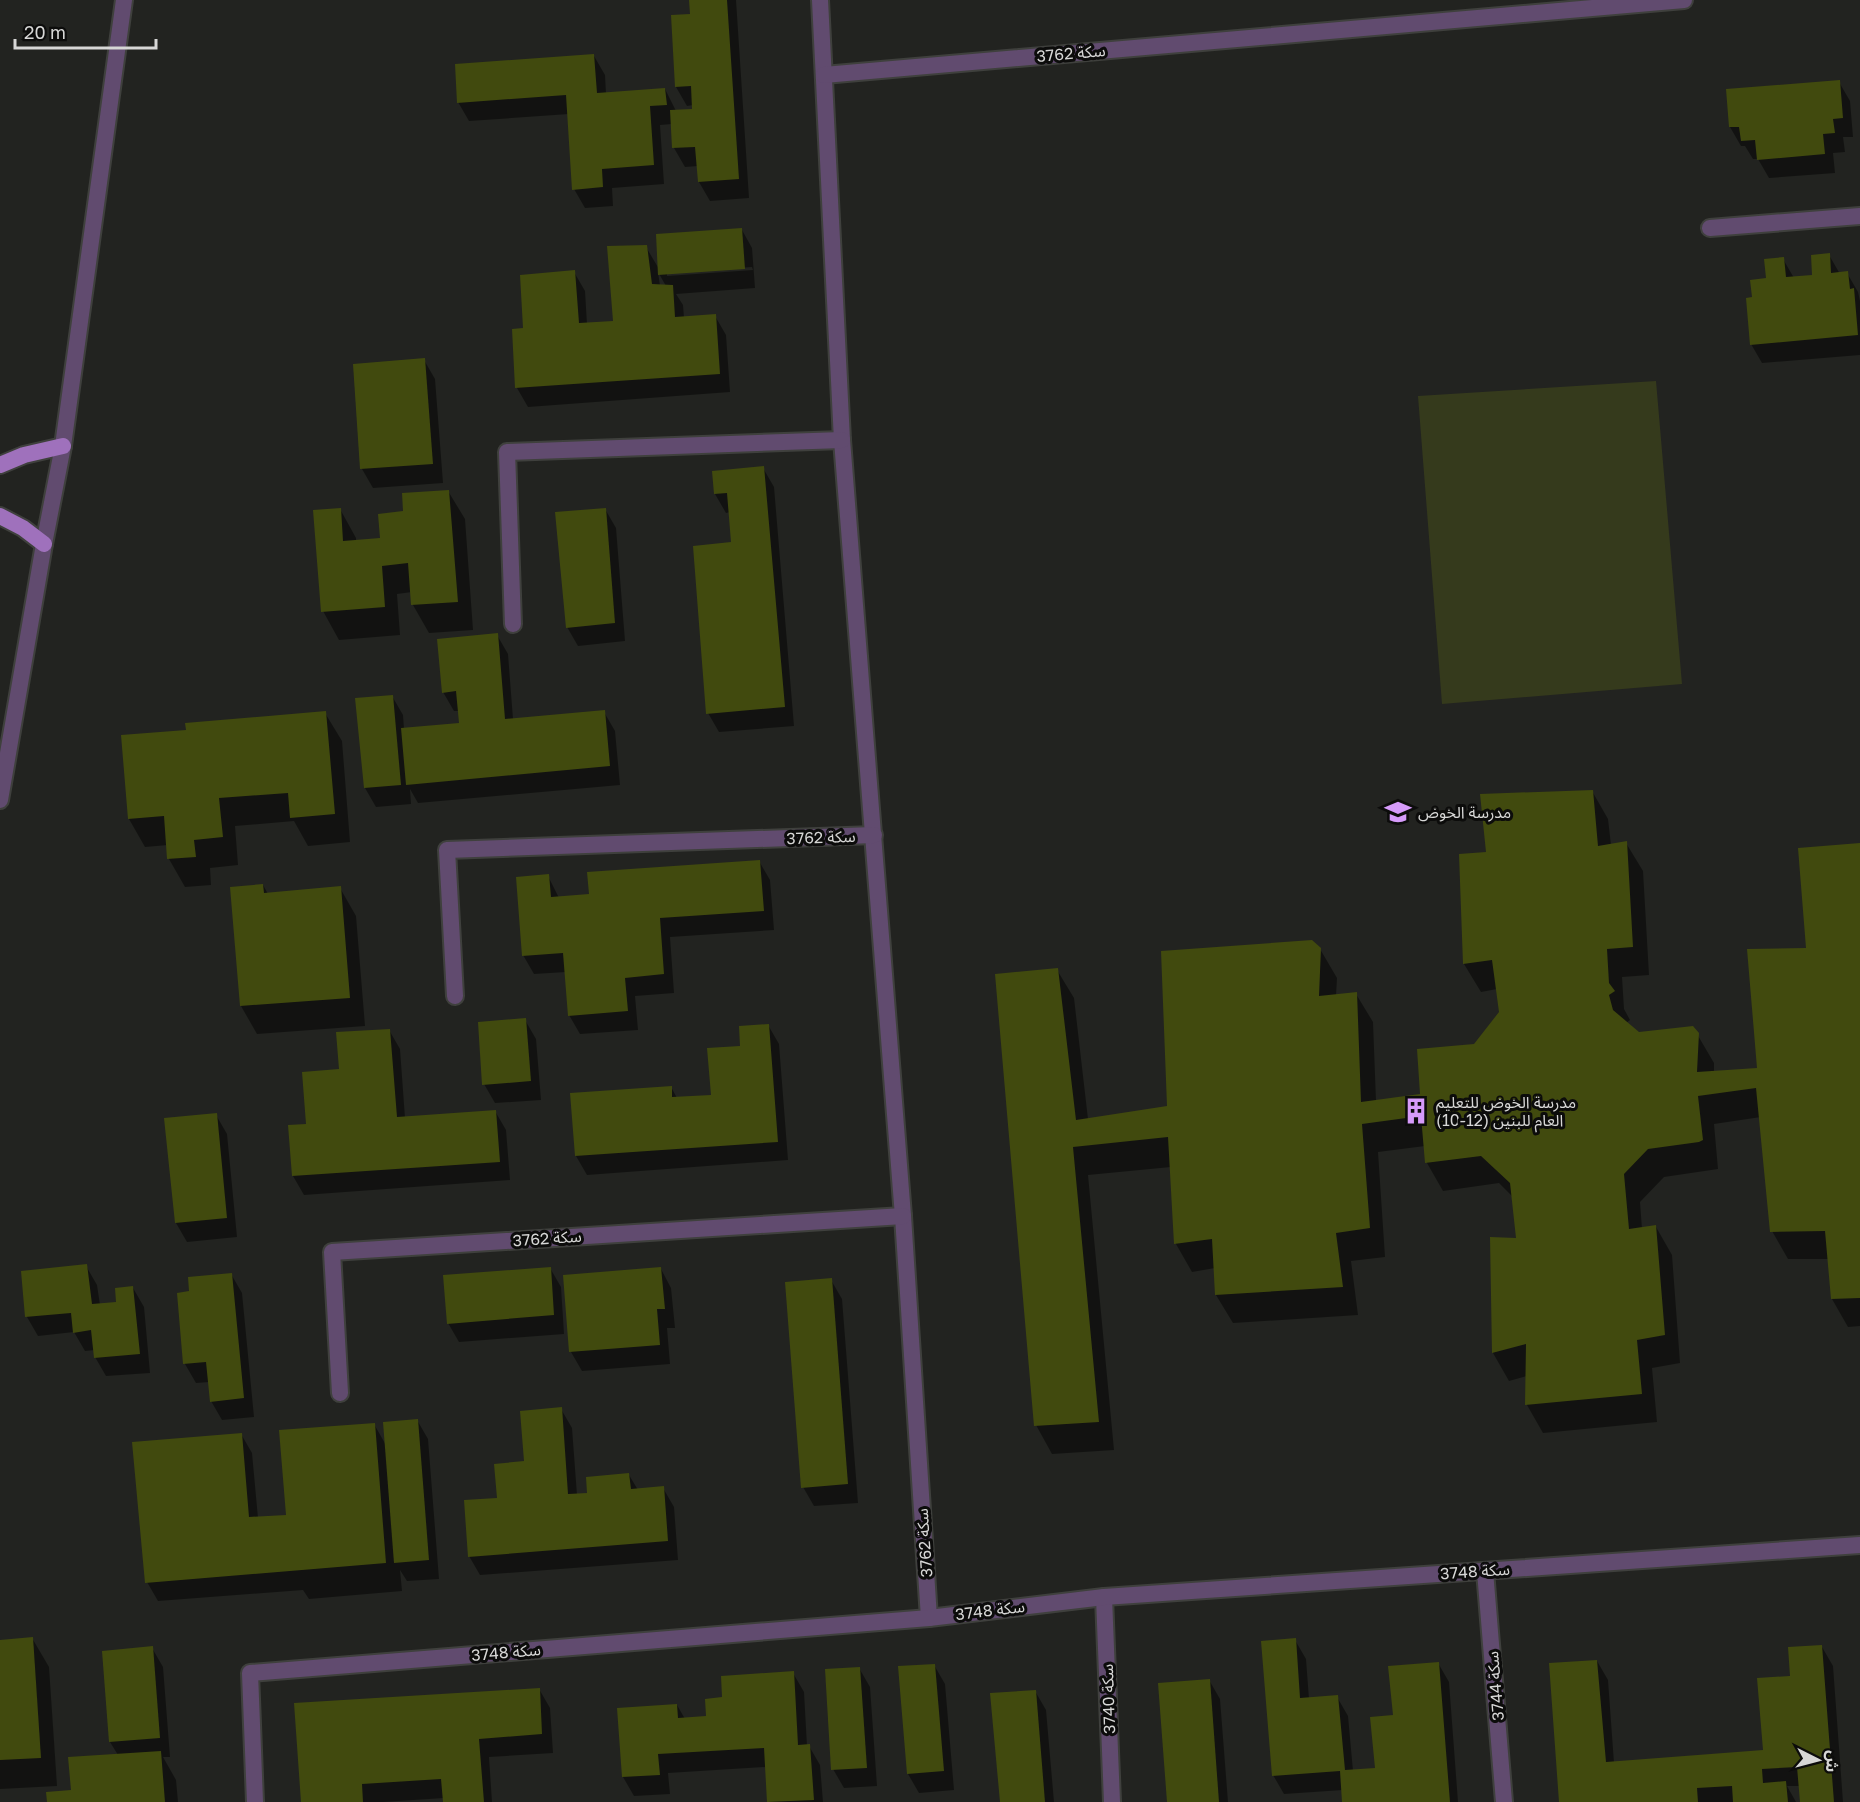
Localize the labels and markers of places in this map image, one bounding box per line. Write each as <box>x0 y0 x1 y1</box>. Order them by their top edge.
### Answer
school or university icon: مدرسة الخوض <box>1383 797 1413 827</box>
place label: مدرسة الخوض <box>1418 802 1511 822</box>
place label: مدرسة الخوض للتعليم العام للبنين (12-10) <box>1436 1092 1576 1133</box>
building icon: مدرسة الخوض للتعليم العام للبنين (12-10) <box>1401 1096 1431 1126</box>

